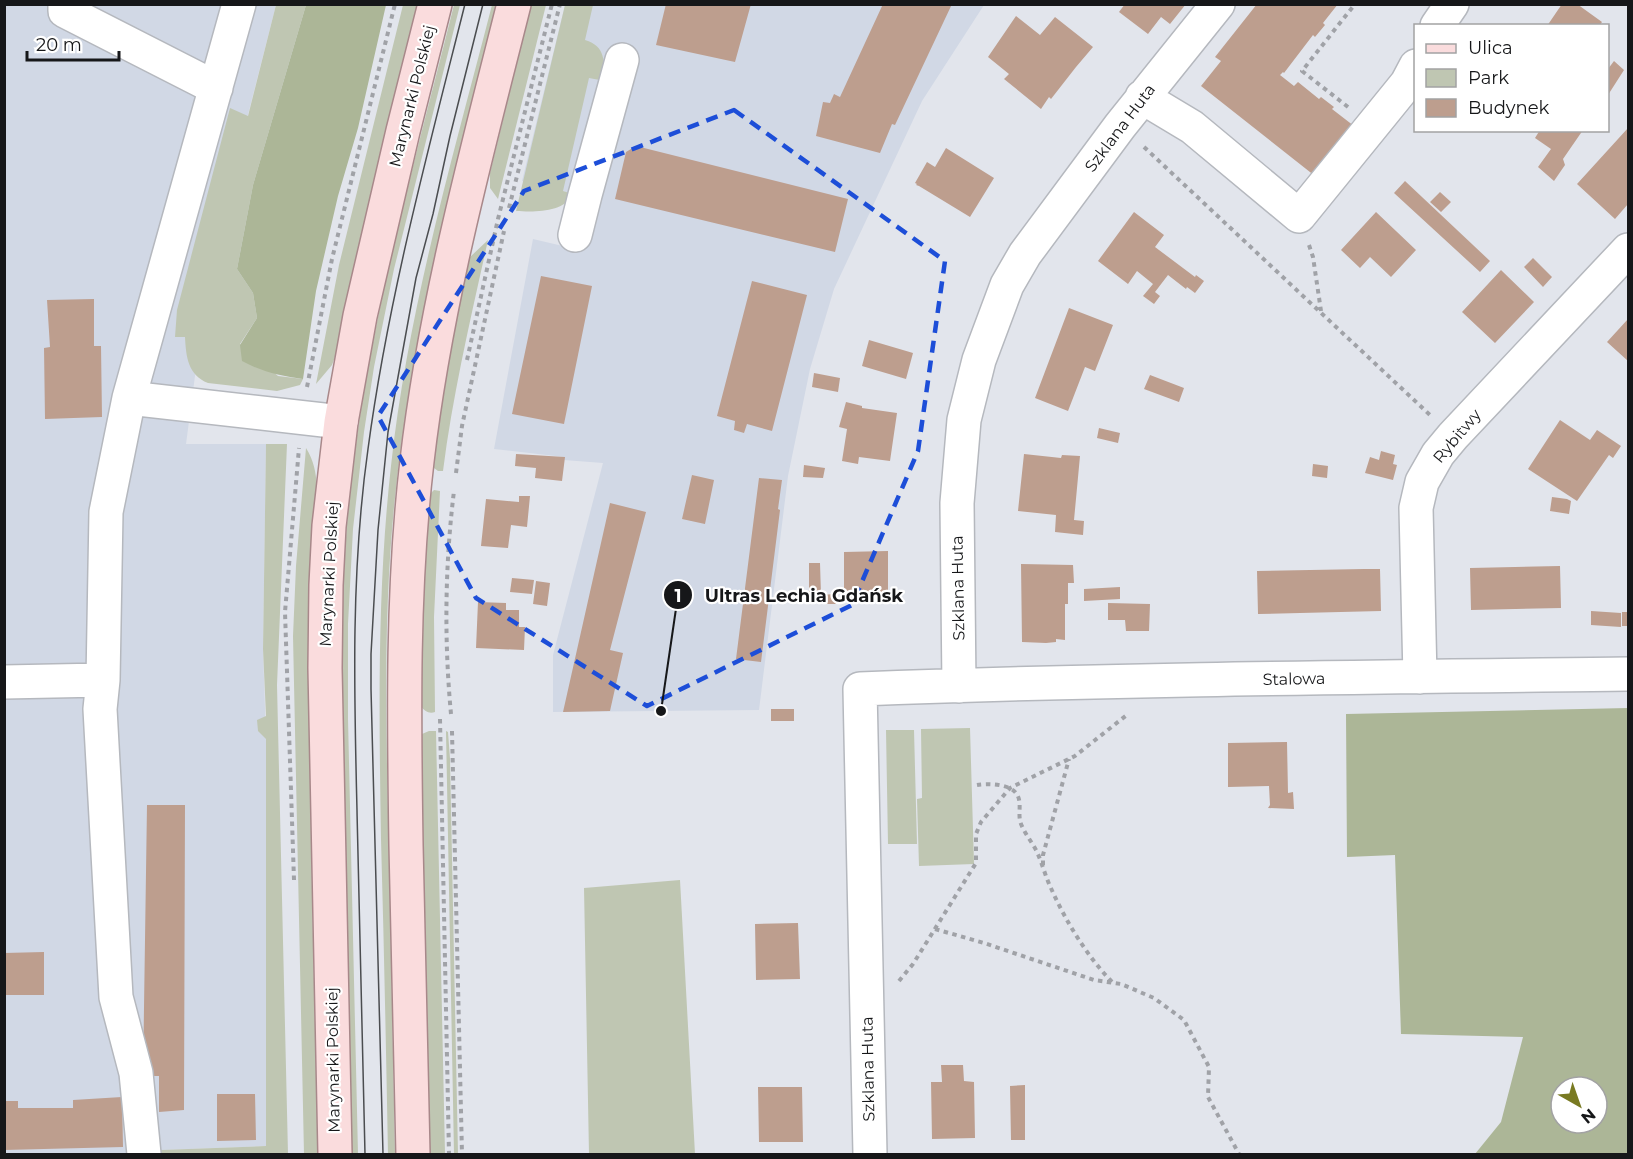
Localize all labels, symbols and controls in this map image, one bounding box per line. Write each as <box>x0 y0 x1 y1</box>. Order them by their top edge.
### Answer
street label: Marynarki Polskiej <box>385 23 439 169</box>
scale bar <box>27 24 118 62</box>
legend <box>1414 24 1609 132</box>
text: 20 m <box>36 34 82 56</box>
text: Ulica <box>1468 37 1513 59</box>
text: Park <box>1468 67 1509 89</box>
street label: Szklana Huta <box>1081 80 1159 176</box>
text: Budynek <box>1468 97 1550 119</box>
street label: Rybitwy <box>1429 405 1485 467</box>
street label: Marynarki Polskiej <box>316 501 342 647</box>
street label: Szklana Huta <box>948 535 968 641</box>
callout: Ultras Lechia Gdańsk <box>663 577 916 613</box>
text: 1 <box>674 585 682 607</box>
text: Ultras Lechia Gdańsk <box>705 585 903 607</box>
street label: Stalowa <box>1262 669 1326 689</box>
street label: Marynarki Polskiej <box>322 987 344 1133</box>
street label: Szklana Huta <box>858 1016 878 1122</box>
north arrow <box>1549 1075 1609 1135</box>
text: N <box>1577 1105 1599 1128</box>

